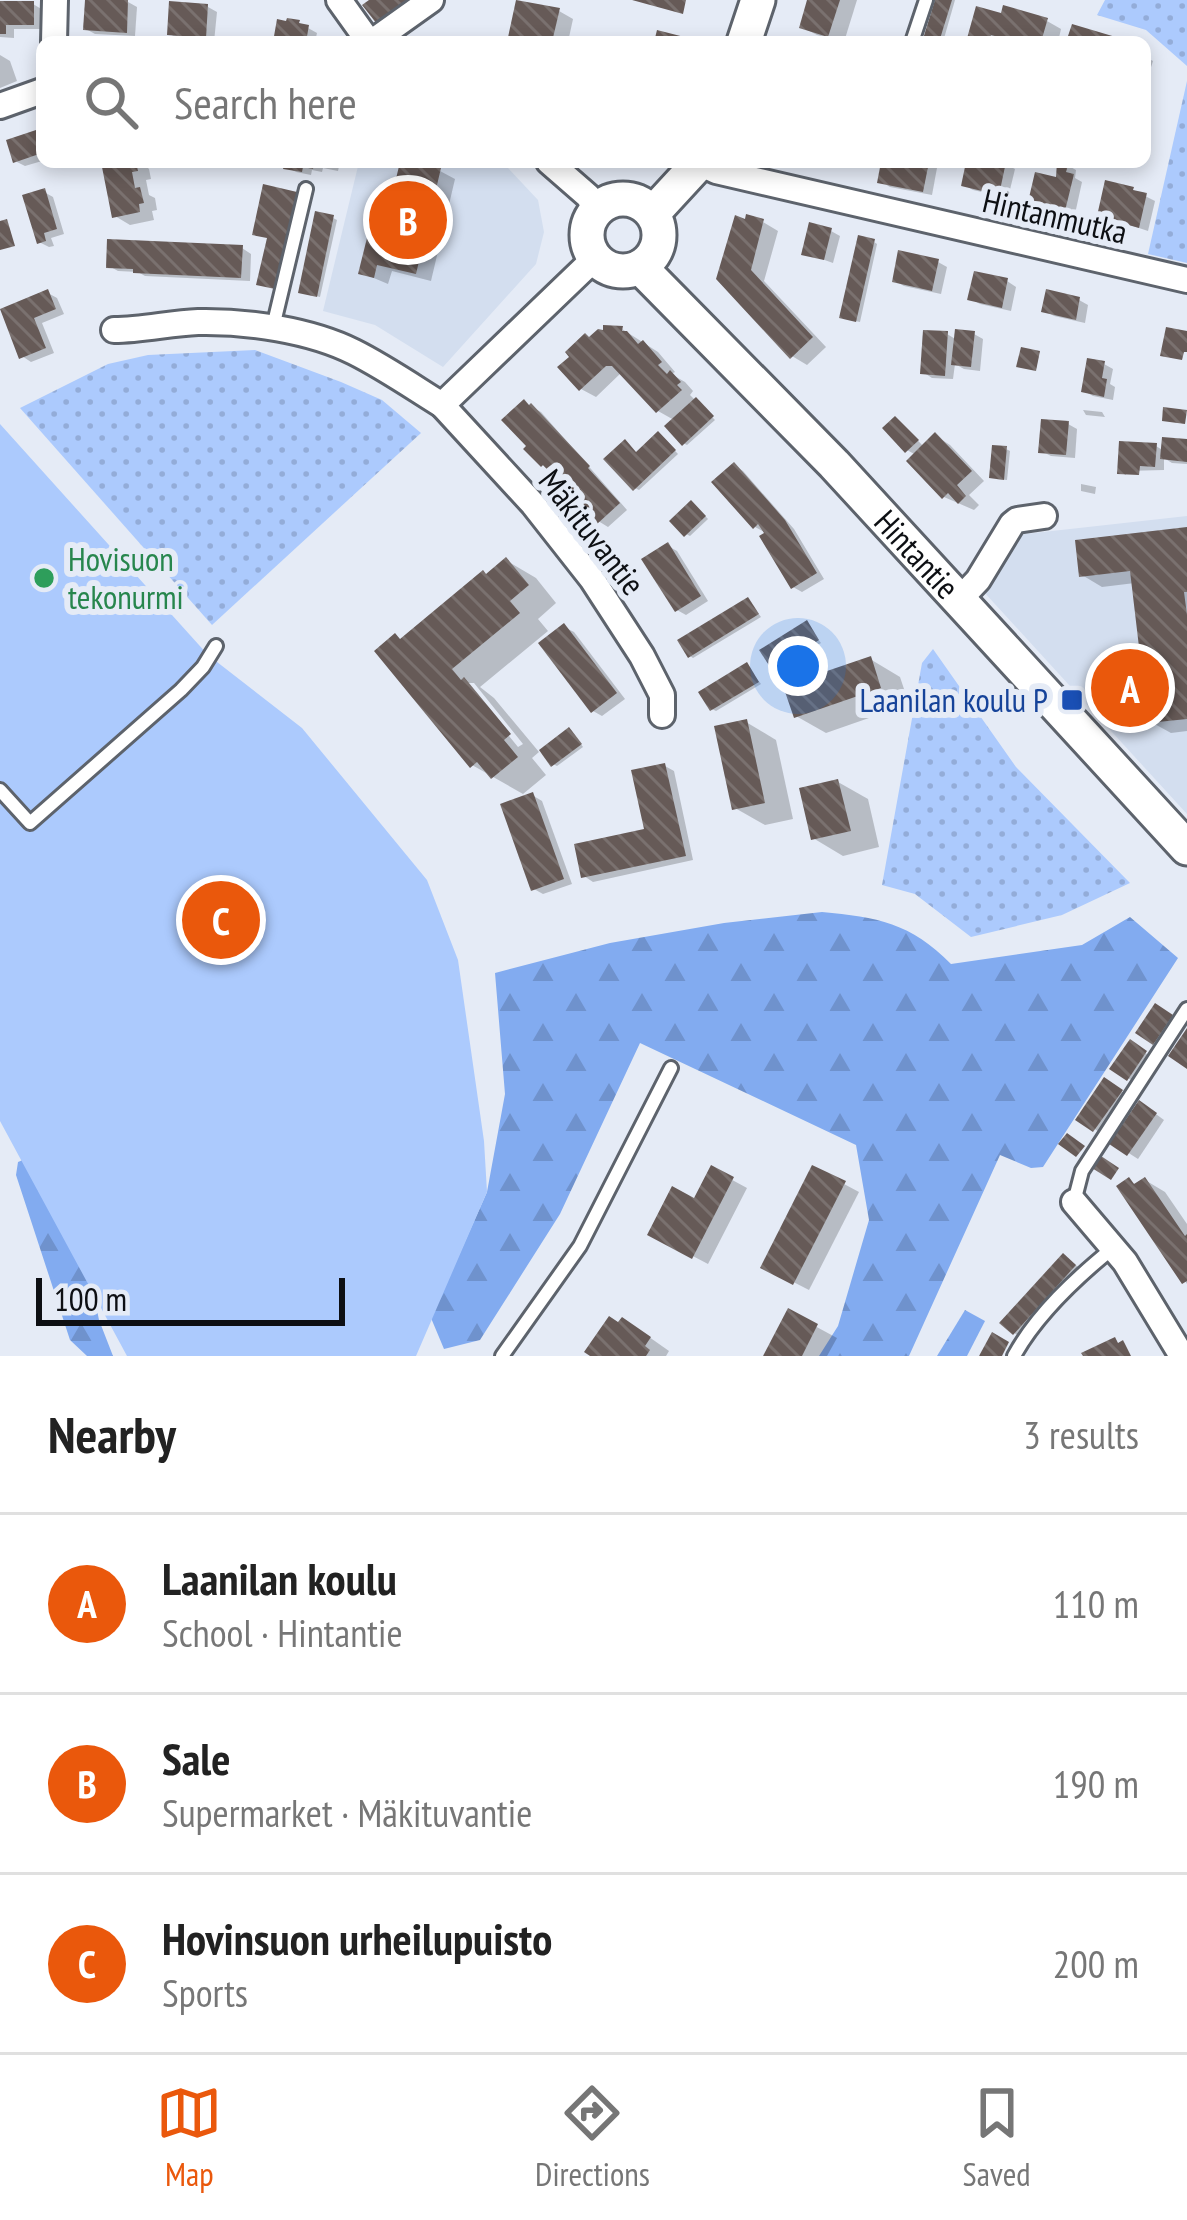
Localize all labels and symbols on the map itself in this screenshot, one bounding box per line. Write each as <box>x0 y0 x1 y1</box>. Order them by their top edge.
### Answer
pin: B <box>369 175 447 265</box>
street label: Hintanmutka <box>979 178 1132 253</box>
street label: Mäkituvantie <box>530 460 655 603</box>
street label: Hintantie <box>866 500 969 607</box>
place label: Hovisuon tekonurmi <box>68 537 184 618</box>
marker: Hovisuon tekonurmi <box>31 565 57 591</box>
your location <box>768 636 828 696</box>
pin: A <box>1091 643 1169 733</box>
place label: Laanilan koulu P <box>859 678 1048 721</box>
marker: Laanilan koulu P <box>1059 687 1085 713</box>
pin: C <box>182 875 260 965</box>
scale bar <box>36 1272 345 1325</box>

